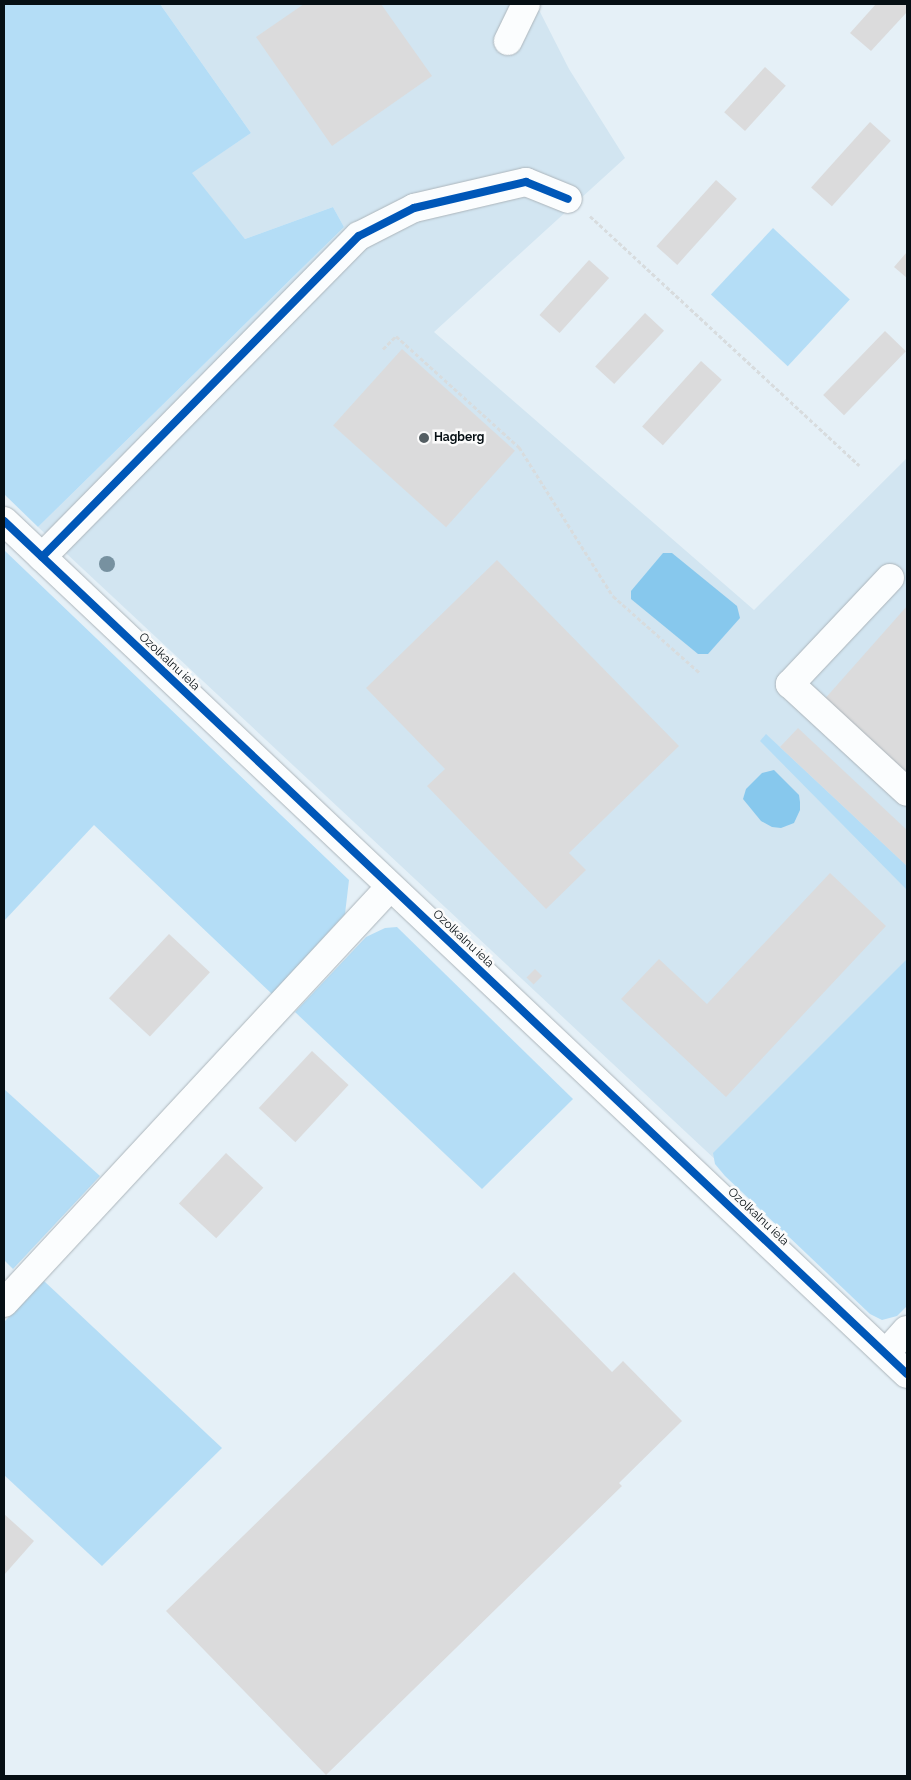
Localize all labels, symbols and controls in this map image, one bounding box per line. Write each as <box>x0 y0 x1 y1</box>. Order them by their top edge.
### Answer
place label: Hagberg <box>434 431 484 445</box>
marker: Hagberg <box>418 432 430 444</box>
street label: Ozolkalnu iela <box>136 630 202 694</box>
street label: Ozolkalnu iela <box>430 907 496 971</box>
street label: Ozolkalnu iela <box>725 1185 791 1249</box>

